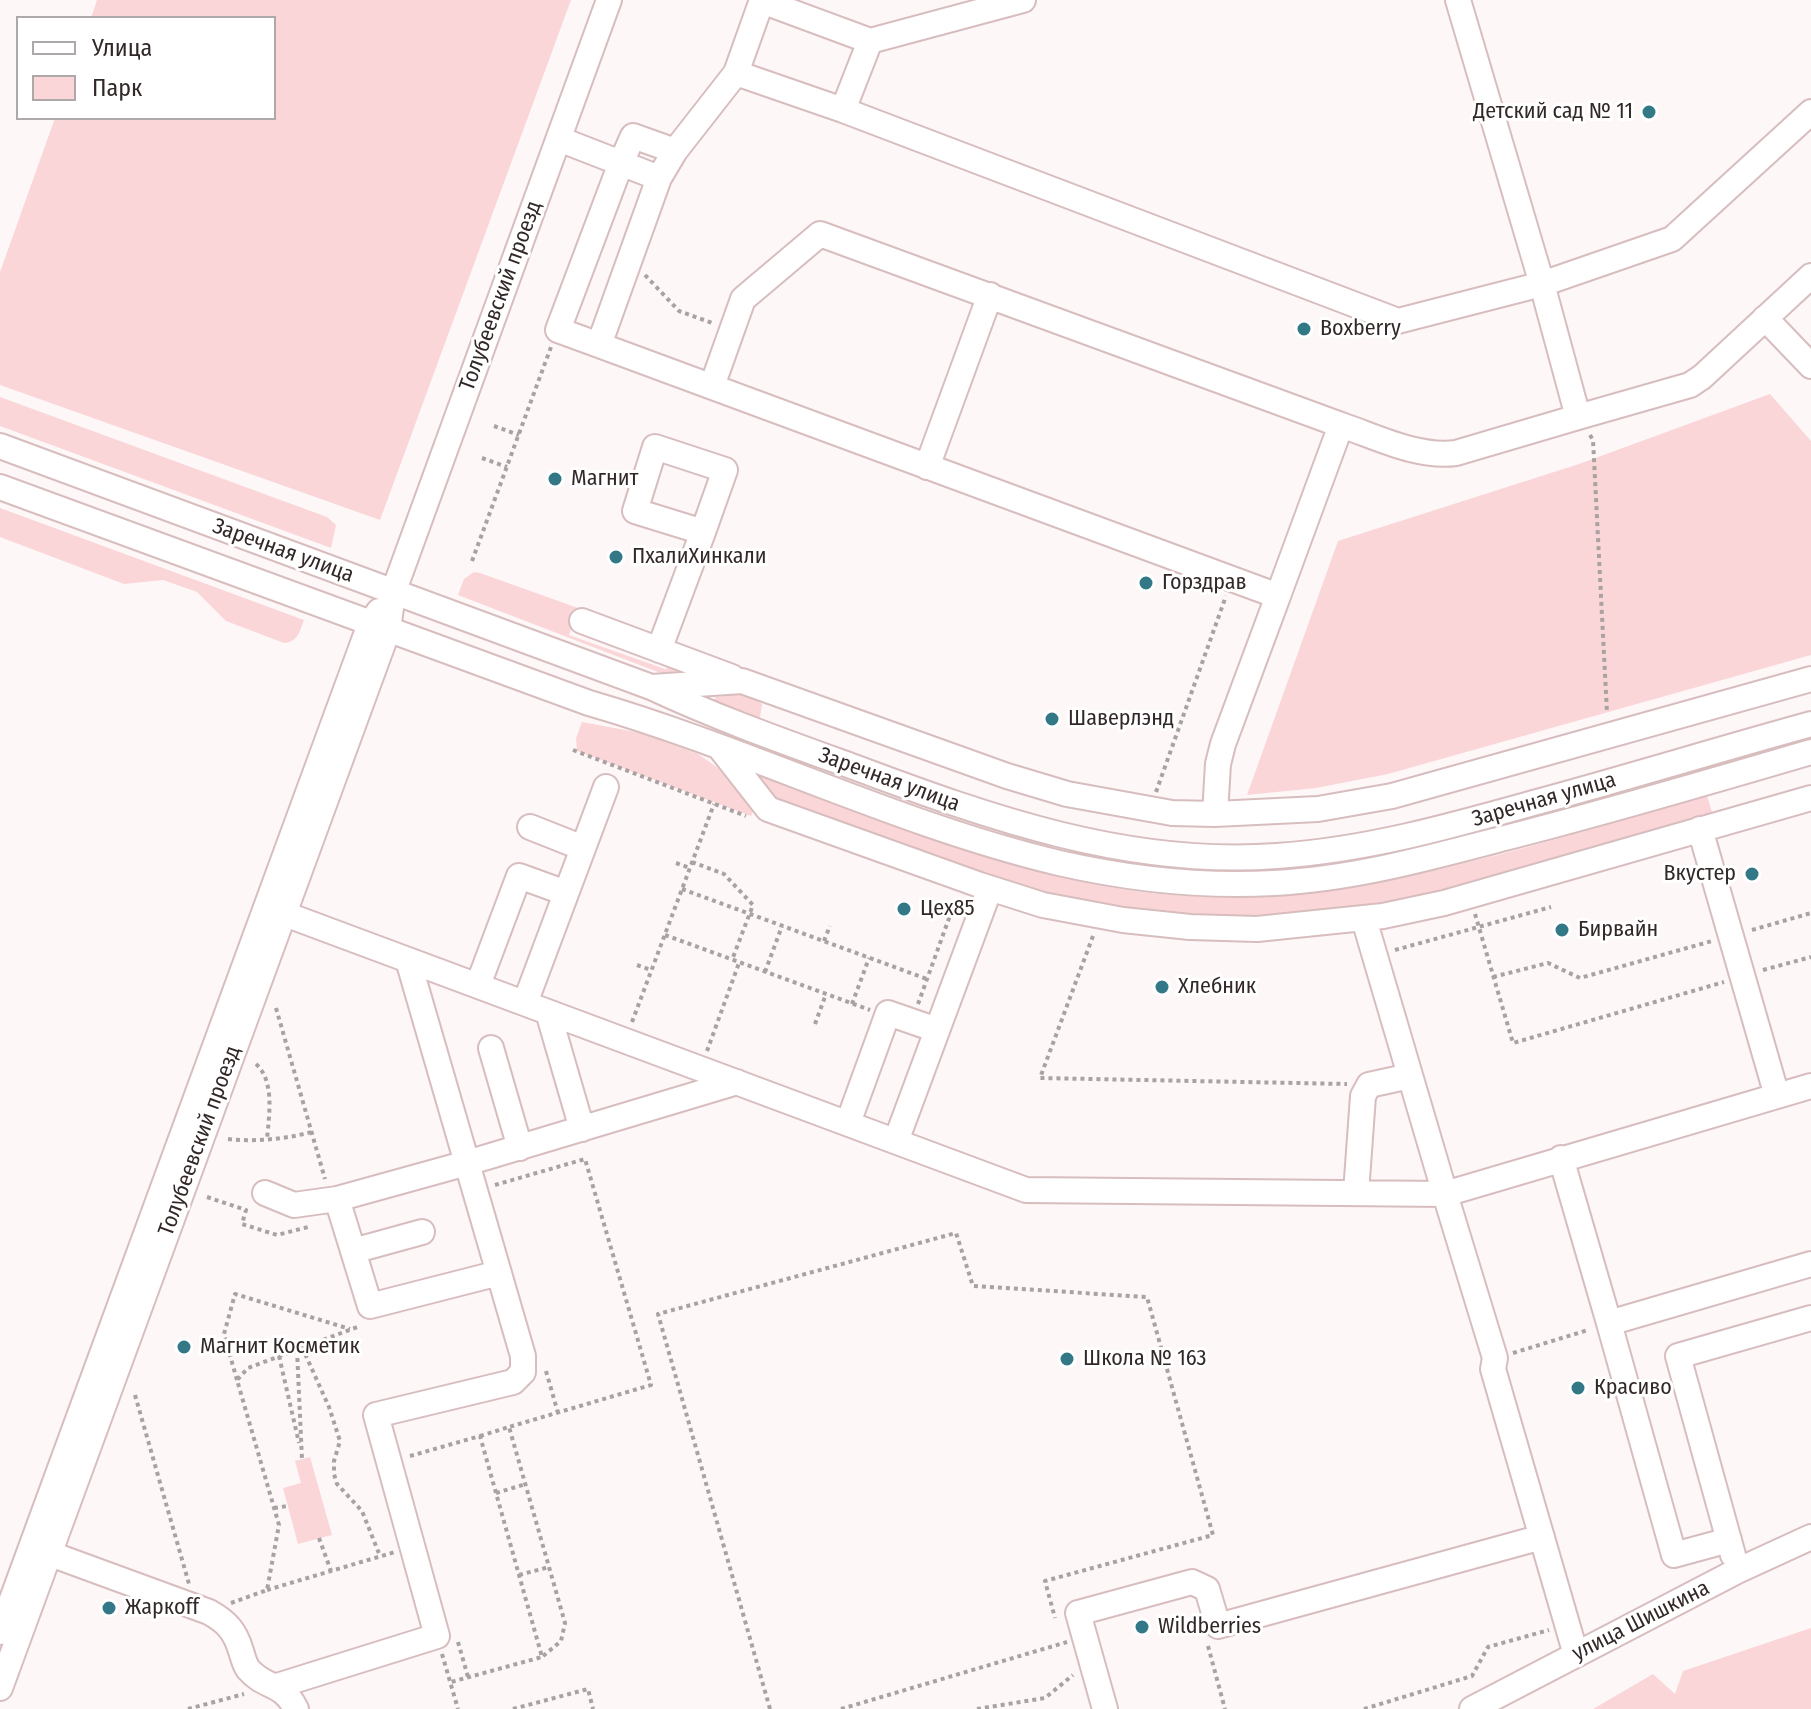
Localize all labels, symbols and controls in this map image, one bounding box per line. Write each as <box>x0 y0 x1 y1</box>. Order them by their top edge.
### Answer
legend <box>16 16 276 120</box>
text: Улица <box>92 34 152 62</box>
text: Парк <box>92 74 142 102</box>
place label: Детский сад № 11 <box>1473 99 1633 125</box>
marker: Детский сад № 11 <box>1640 103 1658 121</box>
street label: Толубеевский проезд <box>454 197 548 395</box>
place label: Boxberry <box>1320 316 1401 342</box>
marker: Boxberry <box>1295 320 1313 338</box>
place label: Магнит <box>571 466 638 492</box>
marker: Магнит <box>546 470 564 488</box>
street label: Заречная улица <box>209 513 357 589</box>
place label: ПхалиХинкали <box>632 544 767 570</box>
marker: ПхалиХинкали <box>607 548 625 566</box>
place label: Горздрав <box>1162 570 1247 596</box>
marker: Горздрав <box>1137 574 1155 592</box>
place label: Шаверлэнд <box>1068 706 1174 732</box>
marker: Шаверлэнд <box>1043 710 1061 728</box>
street label: Заречная улица <box>815 742 963 818</box>
street label: Заречная улица <box>1469 767 1619 833</box>
place label: Вкустер <box>1664 861 1736 887</box>
marker: Вкустер <box>1743 865 1761 883</box>
place label: Цех85 <box>920 896 975 922</box>
marker: Цех85 <box>895 900 913 918</box>
place label: Бирвайн <box>1578 917 1658 943</box>
marker: Бирвайн <box>1553 921 1571 939</box>
place label: Хлебник <box>1178 974 1256 1000</box>
marker: Хлебник <box>1153 978 1171 996</box>
street label: Толубеевский проезд <box>153 1042 247 1240</box>
place label: Магнит Косметик <box>200 1334 360 1360</box>
marker: Магнит Косметик <box>175 1338 193 1356</box>
place label: Школа № 163 <box>1083 1346 1206 1372</box>
marker: Школа № 163 <box>1058 1350 1076 1368</box>
place label: Красиво <box>1594 1375 1672 1401</box>
marker: Красиво <box>1569 1379 1587 1397</box>
street label: улица Шишкина <box>1568 1575 1714 1667</box>
place label: Жаркoff <box>125 1595 199 1621</box>
marker: Жаркoff <box>100 1599 118 1617</box>
place label: Wildberries <box>1158 1614 1261 1640</box>
marker: Wildberries <box>1133 1618 1151 1636</box>

